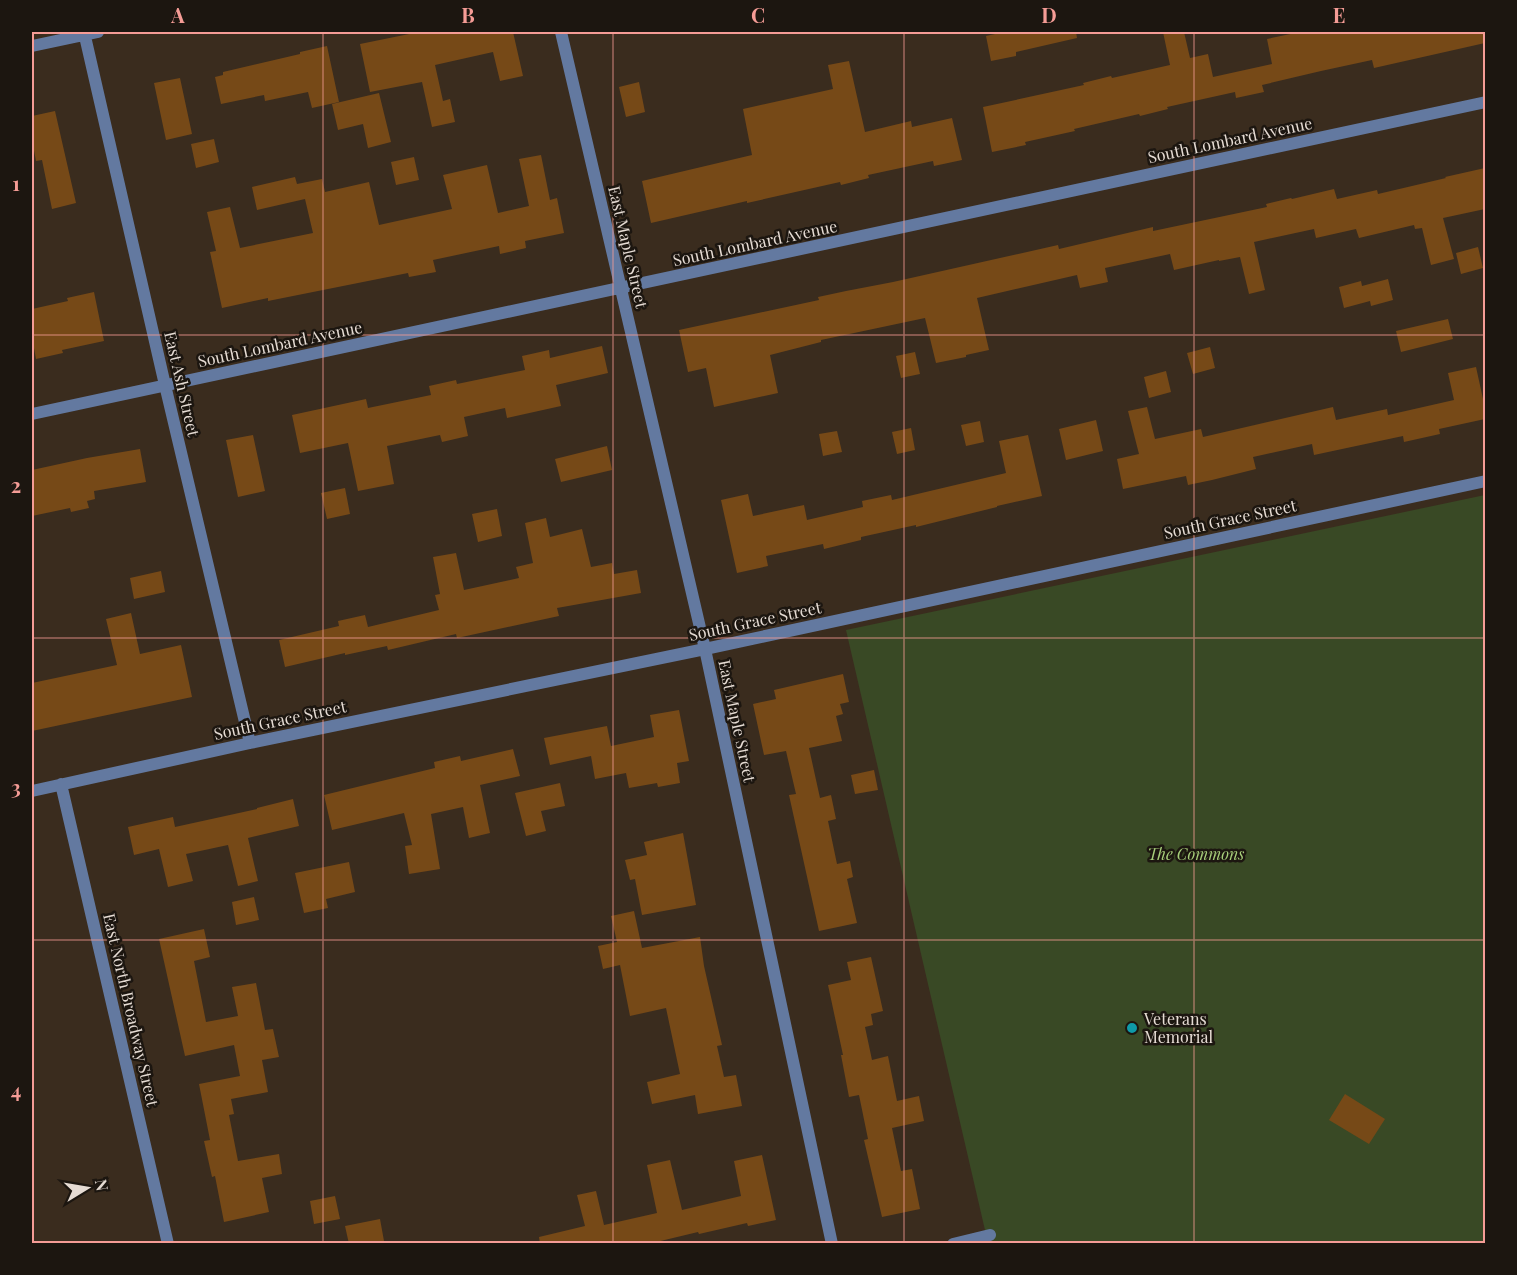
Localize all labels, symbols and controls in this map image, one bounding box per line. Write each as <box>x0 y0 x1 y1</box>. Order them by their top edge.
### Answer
text: A <box>170 1 185 28</box>
text: B <box>461 1 475 28</box>
text: C <box>751 1 765 28</box>
text: D <box>1041 1 1057 28</box>
text: E <box>1333 1 1345 28</box>
street label: South Lombard Avenue <box>1146 112 1314 167</box>
text: 1 <box>12 169 20 196</box>
street label: East Maple Street <box>604 184 653 310</box>
street label: South Lombard Avenue <box>671 215 839 270</box>
street label: South Lombard Avenue <box>196 316 364 371</box>
street label: East Ash Street <box>160 329 205 439</box>
text: 2 <box>11 471 21 498</box>
street label: South Grace Street <box>1162 494 1298 543</box>
street label: South Grace Street <box>687 596 823 645</box>
street label: East Maple Street <box>714 658 761 784</box>
street label: South Grace Street <box>212 695 348 744</box>
text: 3 <box>11 773 21 800</box>
park label: The Commons <box>1148 843 1244 864</box>
street label: East North Broadway Street <box>99 911 164 1109</box>
place label: Veterans Memorial <box>1143 1008 1213 1047</box>
marker: Veterans Memorial <box>1125 1021 1139 1035</box>
text: 4 <box>11 1076 21 1103</box>
north arrow <box>57 1158 117 1218</box>
text: N <box>91 1177 114 1193</box>

